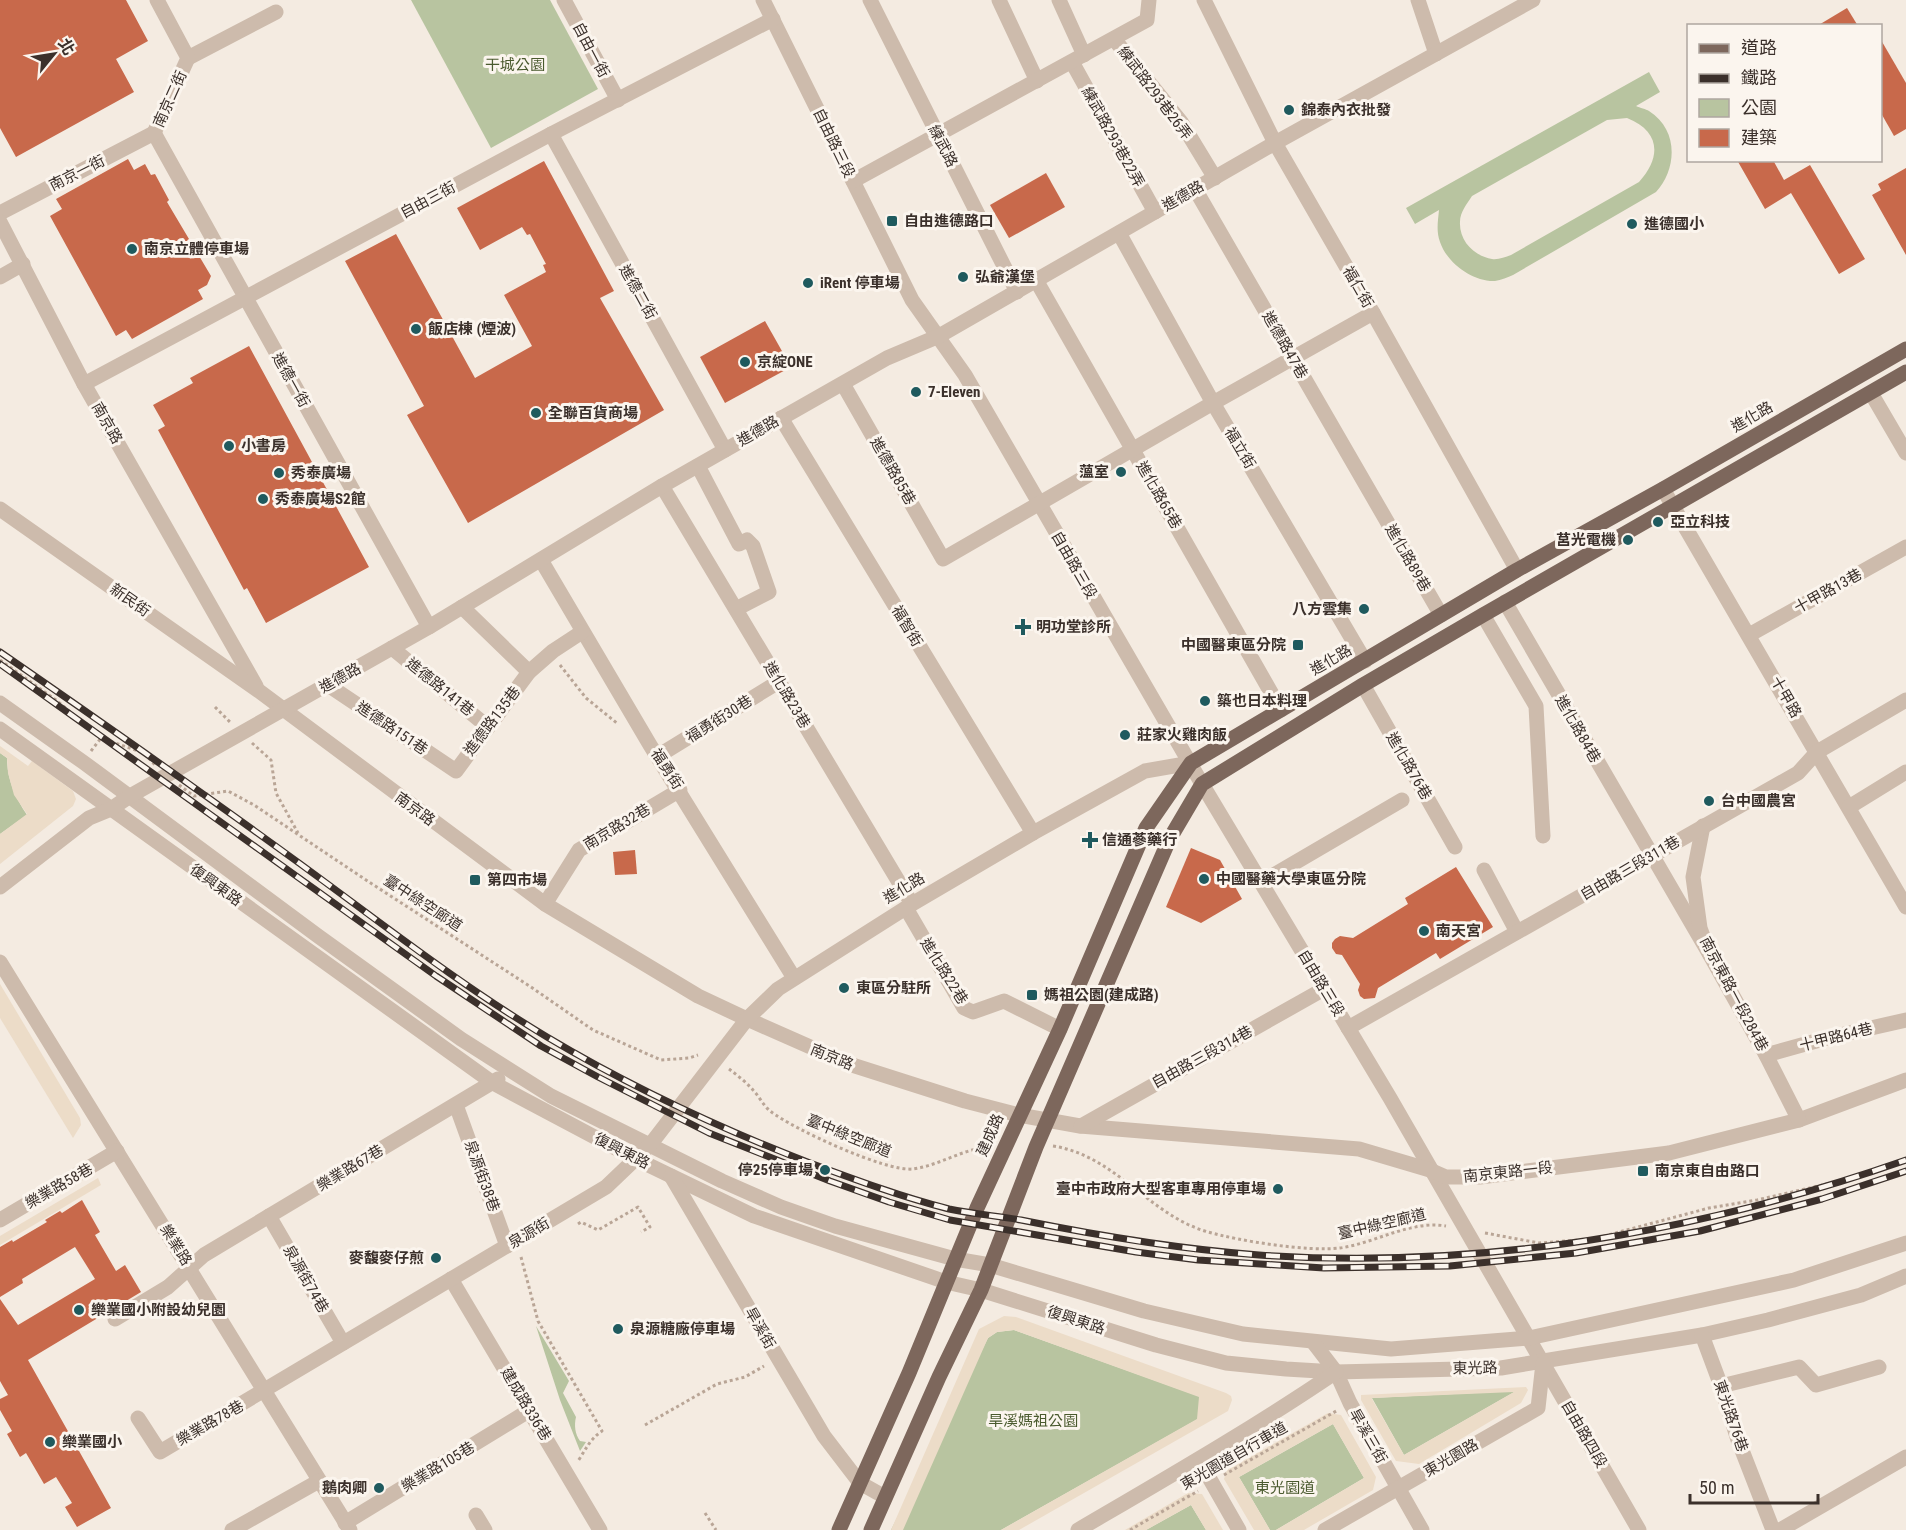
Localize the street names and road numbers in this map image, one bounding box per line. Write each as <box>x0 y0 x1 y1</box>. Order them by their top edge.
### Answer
street label: 自由一街 <box>569 19 613 81</box>
street label: 練武路293巷26弄 <box>1114 43 1196 143</box>
street label: 南京二街 <box>150 68 190 130</box>
street label: 練武路293巷22弄 <box>1078 84 1148 190</box>
street label: 自由路三段 <box>809 105 859 181</box>
street label: 練武路 <box>925 122 961 170</box>
street label: 南京一街 <box>46 151 108 195</box>
street label: 進德路 <box>1159 177 1207 215</box>
street label: 自由三街 <box>397 178 459 222</box>
street label: 進德二街 <box>616 261 660 323</box>
street label: 福仁街 <box>1339 263 1377 311</box>
street label: 進德路47巷 <box>1259 308 1311 382</box>
street label: 進德一街 <box>269 349 313 411</box>
street label: 進化路 <box>1728 398 1776 436</box>
street label: 南京路 <box>88 399 126 447</box>
street label: 進德路 <box>734 412 782 450</box>
street label: 福立街 <box>1221 424 1259 472</box>
street label: 進德路85巷 <box>867 434 919 508</box>
street label: 進化路65巷 <box>1133 458 1185 532</box>
street label: 進化路89巷 <box>1382 521 1434 595</box>
street label: 自由路三段 <box>1047 528 1101 602</box>
street label: 十甲路13巷 <box>1791 565 1865 617</box>
street label: 新民街 <box>106 580 154 620</box>
street label: 福智街 <box>888 602 926 650</box>
street label: 進化路 <box>1307 641 1355 679</box>
street label: 進德路141巷 <box>402 654 478 720</box>
street label: 進化路23巷 <box>760 658 814 732</box>
street label: 進德路 <box>316 659 364 697</box>
street label: 十甲路 <box>1767 673 1805 721</box>
street label: 進德路135巷 <box>460 683 524 759</box>
street label: 福勇街30巷 <box>683 692 755 746</box>
street label: 進化路84巷 <box>1552 692 1604 766</box>
street label: 進德路151巷 <box>353 698 431 758</box>
street label: 進化路76巷 <box>1383 729 1435 803</box>
street label: 福勇街 <box>647 745 687 793</box>
street label: 南京路 <box>392 788 438 830</box>
street label: 南京路32巷 <box>580 800 654 854</box>
street label: 自由路三段311巷 <box>1577 832 1683 904</box>
street label: 復興東路 <box>186 860 246 910</box>
street label: 進化路 <box>880 869 928 907</box>
street label: 臺中綠空廊道 <box>380 871 466 935</box>
street label: 南京東路一段284巷 <box>1696 934 1772 1054</box>
street label: 進化路22巷 <box>917 935 971 1007</box>
street label: 自由路三段 <box>1294 946 1348 1020</box>
street label: 十甲路64巷 <box>1798 1019 1874 1055</box>
street label: 自由路三段314巷 <box>1149 1022 1255 1092</box>
street label: 南京路 <box>808 1040 856 1074</box>
street label: 臺中綠空廊道 <box>804 1111 894 1161</box>
street label: 建成路 <box>973 1111 1007 1159</box>
street label: 復興東路 <box>591 1129 653 1173</box>
street label: 泉源街38巷 <box>461 1138 503 1214</box>
street label: 樂業路67巷 <box>313 1141 387 1195</box>
street label: 南京東路一段 <box>1462 1158 1554 1186</box>
street label: 樂業路58巷 <box>22 1160 96 1212</box>
street label: 臺中綠空廊道 <box>1336 1205 1428 1243</box>
street label: 泉源街 <box>505 1214 553 1252</box>
street label: 樂業路 <box>156 1221 196 1269</box>
street label: 泉源街74巷 <box>280 1242 332 1316</box>
street label: 復興東路 <box>1045 1302 1107 1338</box>
street label: 旱溪街 <box>741 1304 779 1352</box>
street label: 東光路 <box>1452 1359 1498 1377</box>
street label: 建成路336巷 <box>497 1364 555 1444</box>
street label: 東光路76巷 <box>1710 1378 1752 1454</box>
street label: 樂業路78巷 <box>173 1397 247 1449</box>
street label: 自由路四段 <box>1557 1397 1611 1471</box>
street label: 旱溪三街 <box>1345 1406 1391 1466</box>
street label: 東光園道自行車道 <box>1178 1418 1290 1494</box>
street label: 東光園路 <box>1421 1435 1481 1481</box>
street label: 樂業路105巷 <box>398 1438 478 1496</box>

